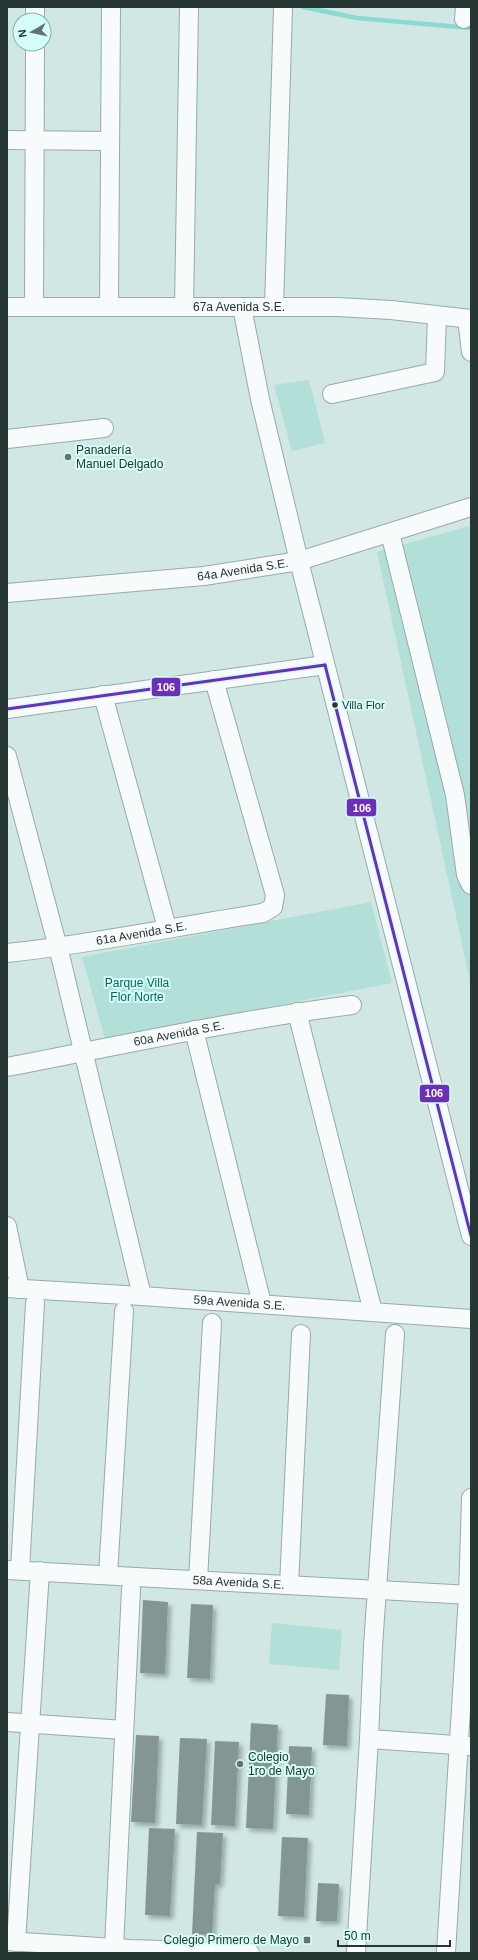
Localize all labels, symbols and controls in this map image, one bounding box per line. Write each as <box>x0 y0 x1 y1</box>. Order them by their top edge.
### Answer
north arrow <box>12 12 52 52</box>
text: N <box>16 29 29 38</box>
street label: 67a Avenida S.E. <box>193 300 285 314</box>
place label: Panadería Manuel Delgado <box>76 443 164 471</box>
marker: Panadería Manuel Delgado <box>63 452 73 462</box>
street label: 64a Avenida S.E. <box>197 556 289 584</box>
line badge: 106 <box>151 677 181 697</box>
text: 106 <box>157 681 175 693</box>
place label: Villa Flor <box>342 699 385 711</box>
marker: Villa Flor <box>330 700 340 710</box>
line badge: 106 <box>346 798 377 817</box>
text: 106 <box>353 802 371 814</box>
street label: 61a Avenida S.E. <box>95 919 188 948</box>
park label: Parque Villa Flor Norte <box>105 976 170 1004</box>
street label: 60a Avenida S.E. <box>132 1018 225 1049</box>
line badge: 106 <box>419 1084 450 1103</box>
text: 106 <box>425 1087 443 1099</box>
street label: 59a Avenida S.E. <box>193 1293 286 1313</box>
street label: 58a Avenida S.E. <box>192 1573 285 1592</box>
place label: Colegio 1ro de Mayo <box>248 1750 315 1778</box>
marker: Colegio 1ro de Mayo <box>235 1759 245 1769</box>
scale bar <box>338 1922 450 1948</box>
text: 50 m <box>344 1929 371 1943</box>
place label: Colegio Primero de Mayo <box>164 1933 299 1947</box>
marker: Colegio Primero de Mayo <box>302 1935 312 1945</box>

